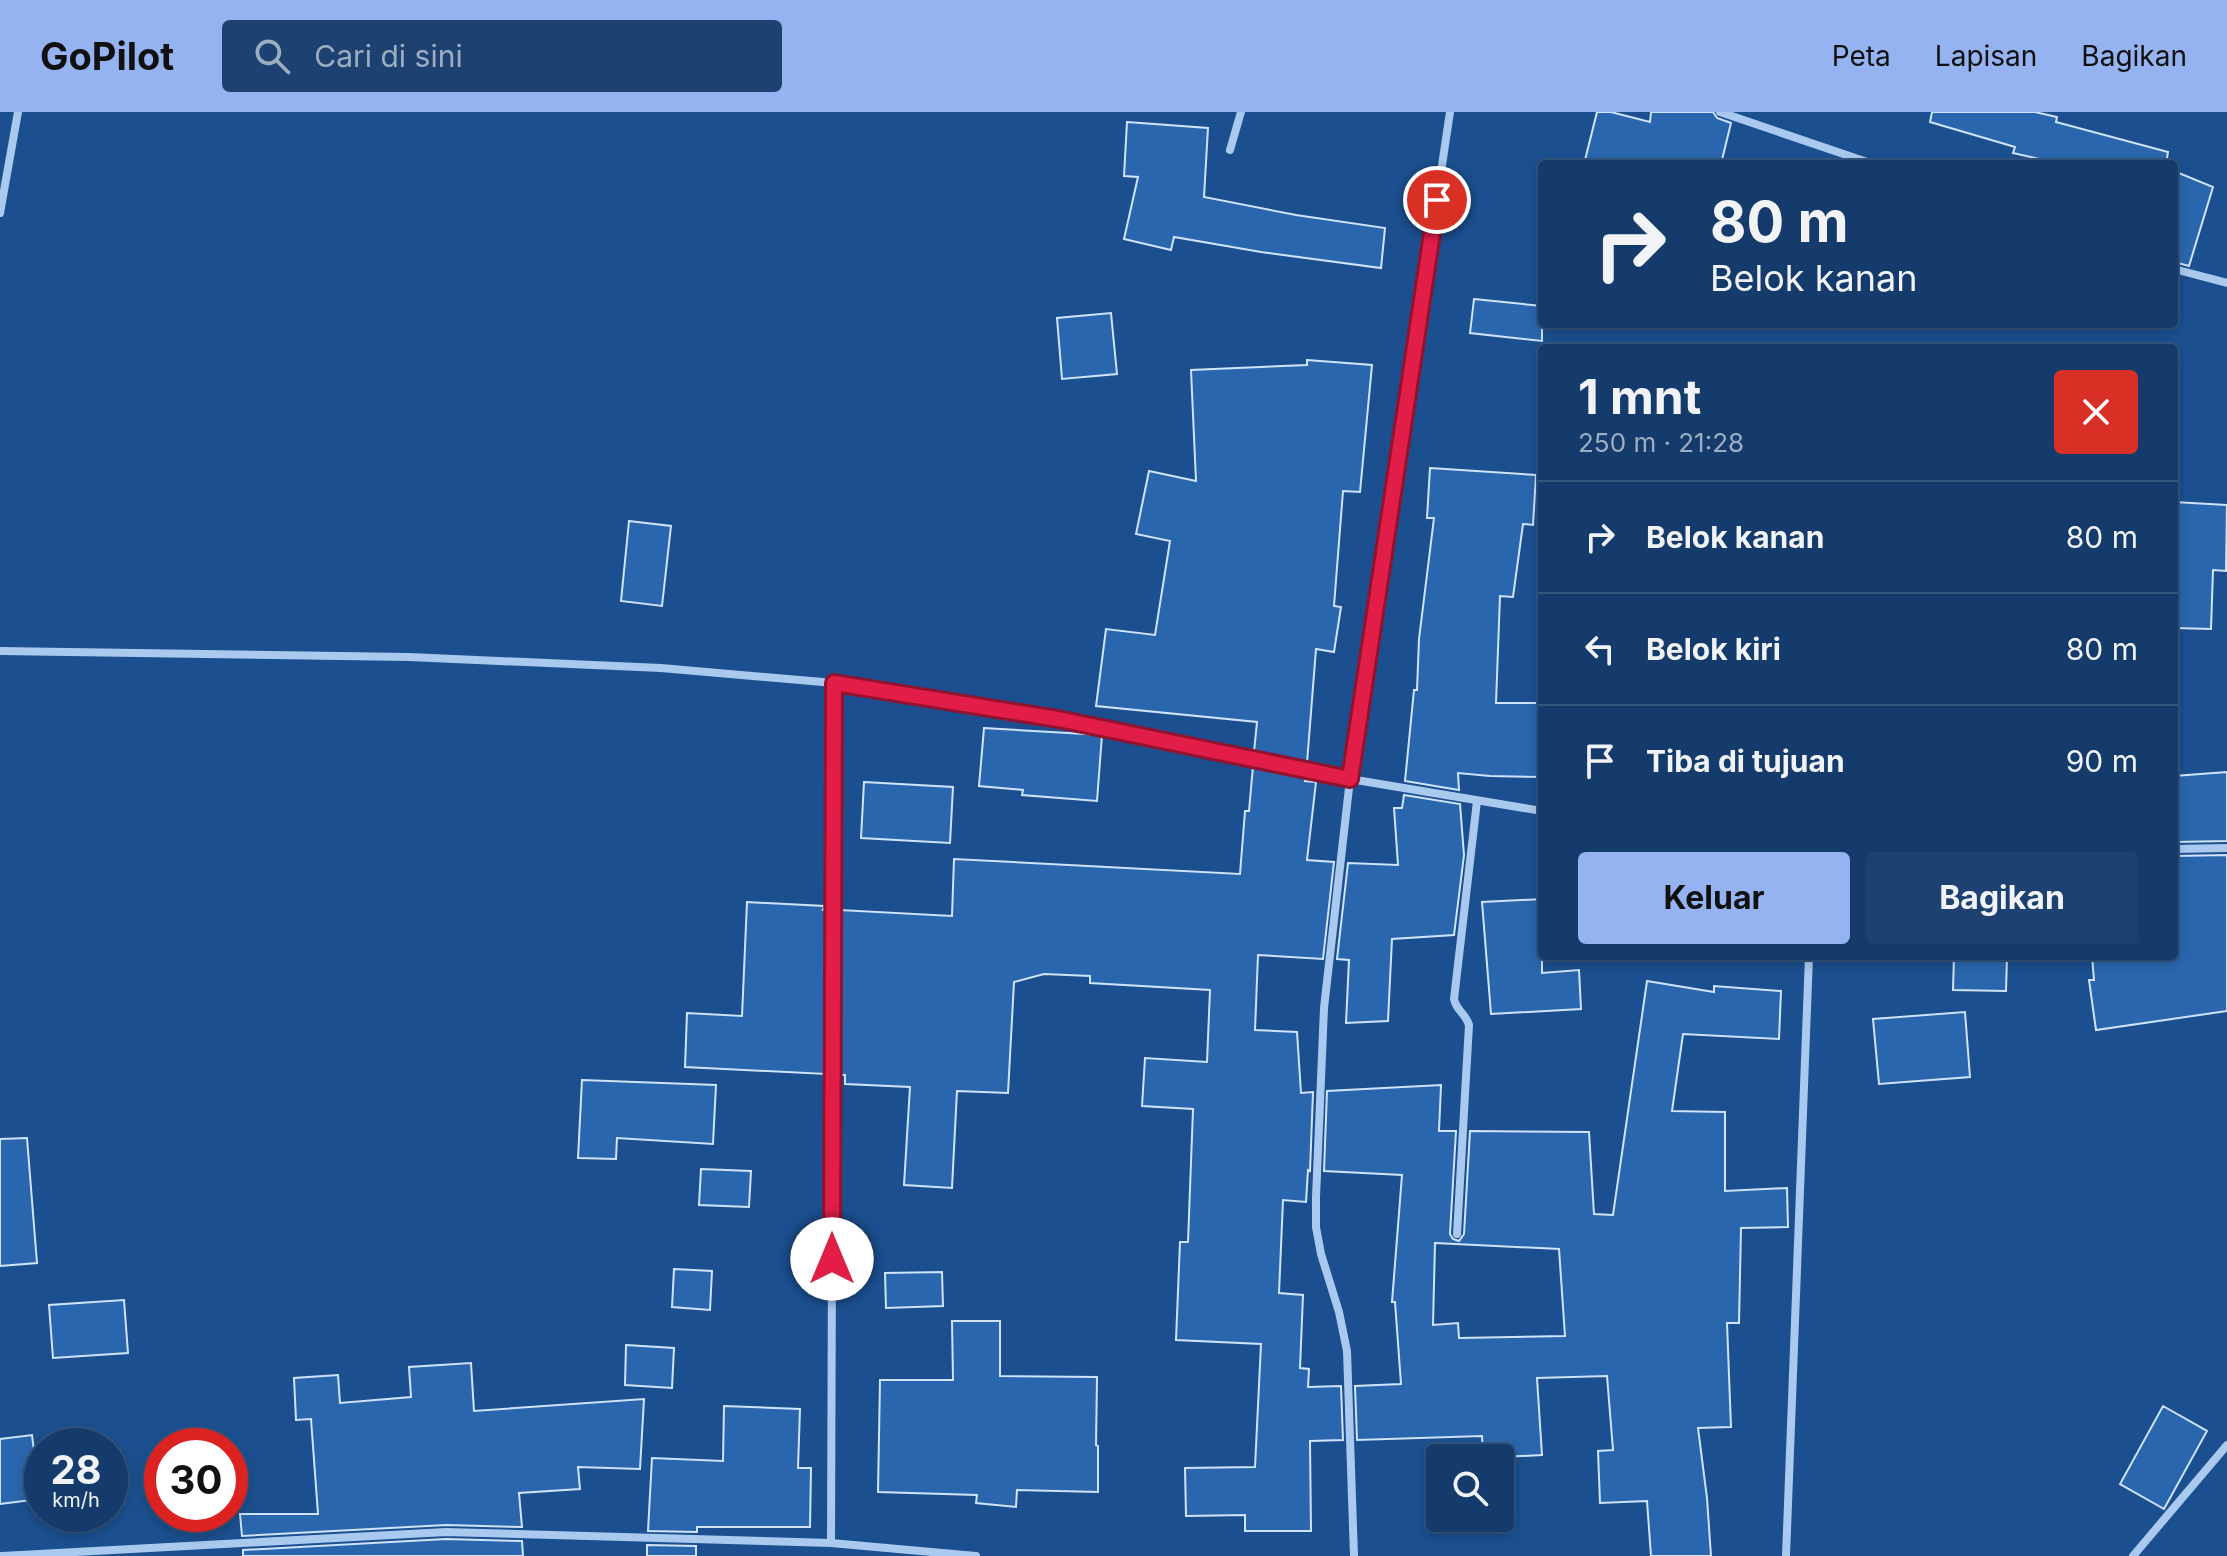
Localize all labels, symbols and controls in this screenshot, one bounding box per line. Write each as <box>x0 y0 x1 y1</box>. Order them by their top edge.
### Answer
search box <box>222 20 782 92</box>
text: GoPilot <box>40 33 174 79</box>
icon: search <box>250 34 294 78</box>
text: Cari di sini <box>314 38 463 74</box>
text: Peta <box>1832 39 1891 73</box>
text: Lapisan <box>1935 39 2037 73</box>
text: Bagikan <box>2081 39 2187 73</box>
pin <box>1403 166 1471 234</box>
icon: arrive <box>1415 178 1459 222</box>
text: 80 m <box>1710 188 1849 256</box>
icon: right <box>1578 192 1682 296</box>
text: Belok kanan <box>1710 256 1917 300</box>
text: 1 mnt <box>1578 367 1701 426</box>
button: close <box>2054 370 2138 454</box>
text: 250 m · 21:28 <box>1578 427 1744 458</box>
icon: right <box>1578 515 1622 559</box>
text: Belok kanan <box>1646 519 1824 555</box>
text: 80 m <box>2066 519 2138 555</box>
icon: left <box>1578 627 1622 671</box>
text: Belok kiri <box>1646 631 1781 667</box>
text: 80 m <box>2066 631 2138 667</box>
icon: arrive <box>1578 739 1622 783</box>
text: Tiba di tujuan <box>1646 743 1845 779</box>
text: 90 m <box>2066 743 2138 779</box>
button: Keluar <box>1578 852 1850 944</box>
button: Bagikan <box>1866 852 2138 944</box>
position arrow <box>790 1217 874 1301</box>
speed limit sign: 30 <box>144 1428 248 1532</box>
map controls <box>1426 1444 1514 1532</box>
button: search <box>1426 1444 1514 1532</box>
text: 28 <box>50 1445 102 1494</box>
text: km/h <box>52 1488 100 1512</box>

